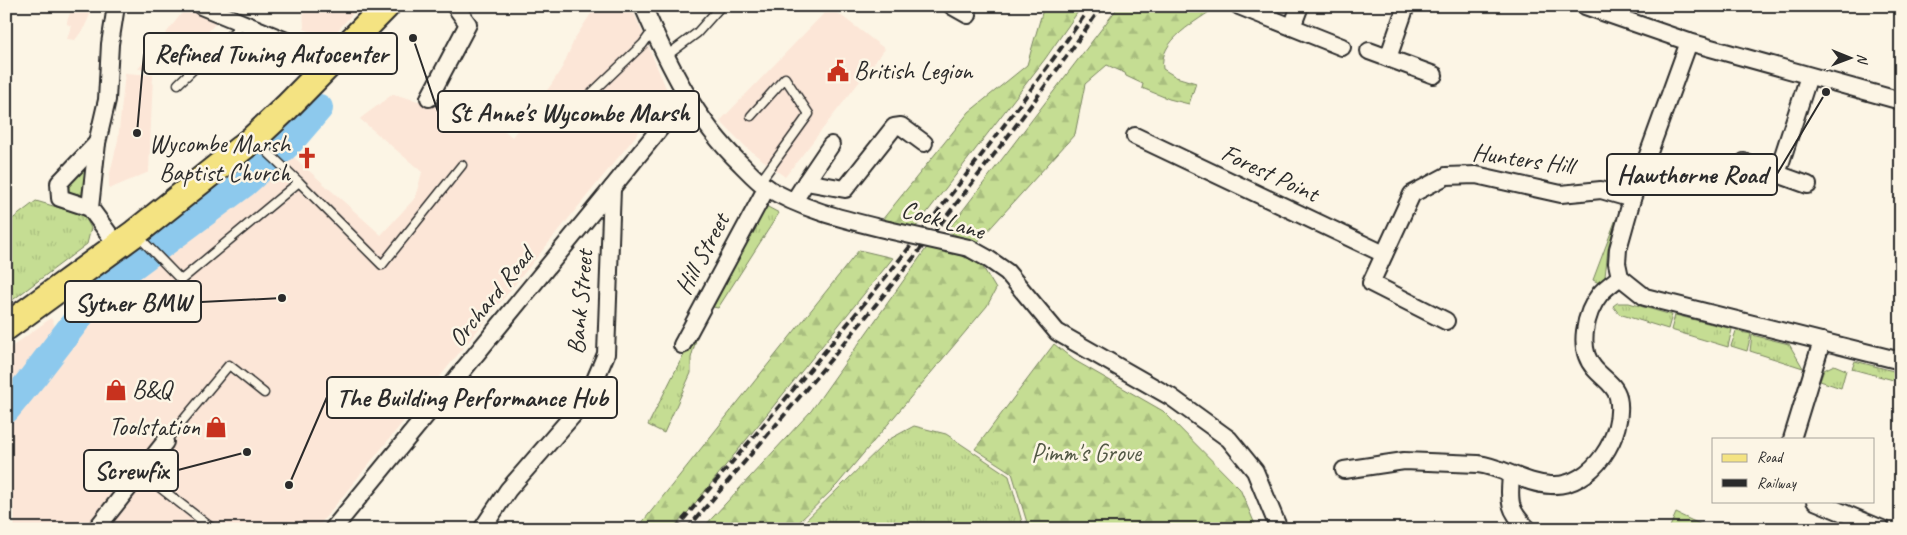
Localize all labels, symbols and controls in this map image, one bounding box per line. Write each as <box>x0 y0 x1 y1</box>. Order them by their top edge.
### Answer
north arrow <box>1824 32 1874 82</box>
callout: Refined Tuning Autocenter <box>144 33 397 74</box>
text: Refined Tuning Autocenter <box>154 37 390 70</box>
text: N <box>1854 54 1871 65</box>
place label: British Legion <box>854 55 974 87</box>
public building icon: British Legion <box>825 58 851 84</box>
callout: St Anne's Wycombe Marsh <box>438 91 699 132</box>
text: St Anne's Wycombe Marsh <box>448 96 691 129</box>
place label: Wycombe Marsh Baptist Church <box>149 128 292 189</box>
street label: Hunters Hill <box>1470 136 1580 183</box>
street label: Forest Point <box>1216 137 1326 211</box>
church icon: Wycombe Marsh Baptist Church <box>294 145 320 171</box>
callout: Hawthorne Road <box>1607 154 1777 195</box>
text: Hawthorne Road <box>1617 158 1772 191</box>
street label: Cock Lane <box>898 193 990 248</box>
street label: Hill Street <box>667 205 738 300</box>
street label: Orchard Road <box>441 238 543 353</box>
street label: Bank Street <box>560 246 601 355</box>
callout: Sytner BMW <box>65 281 201 322</box>
text: Sytner BMW <box>75 286 194 319</box>
place label: B&Q <box>132 374 174 406</box>
shop icon: B&Q <box>103 377 129 403</box>
callout: The Building Performance Hub <box>327 377 617 418</box>
text: The Building Performance Hub <box>336 381 610 414</box>
place label: Toolstation <box>109 411 201 443</box>
shop icon: Toolstation <box>203 414 229 440</box>
park label: Pimm's Grove <box>1031 437 1143 469</box>
legend <box>1712 438 1874 502</box>
text: Road <box>1757 448 1784 467</box>
callout: Screwfix <box>84 450 178 491</box>
text: Screwfix <box>94 454 170 487</box>
text: Railway <box>1757 474 1798 493</box>

